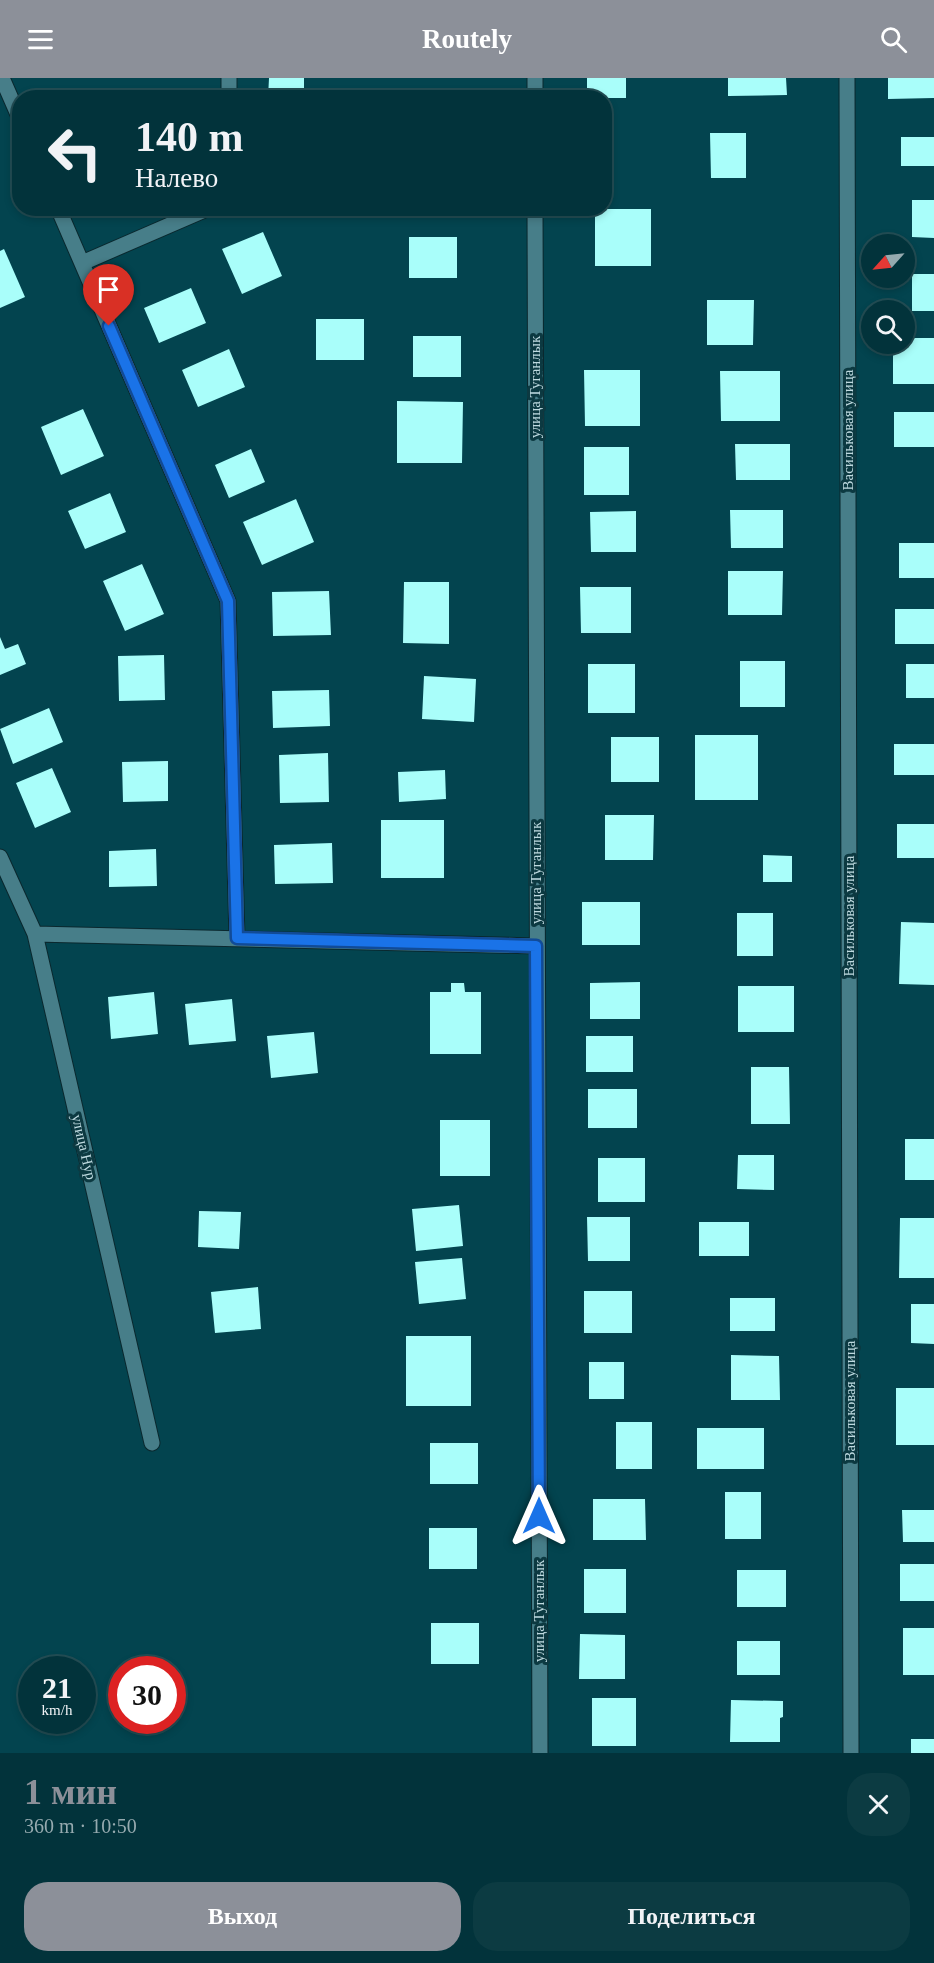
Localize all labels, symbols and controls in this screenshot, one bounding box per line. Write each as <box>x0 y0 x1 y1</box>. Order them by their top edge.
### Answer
icon: menu <box>24 23 57 56</box>
icon: search <box>877 23 910 56</box>
text: Routely <box>422 24 512 54</box>
icon: left <box>36 114 114 192</box>
text: 140 m <box>135 114 244 160</box>
text: Налево <box>135 163 218 193</box>
north arrow <box>861 234 915 288</box>
map controls <box>861 234 915 354</box>
pin <box>83 264 134 326</box>
icon: arrive <box>92 273 125 306</box>
button: search <box>861 300 915 354</box>
street label: улица Туганлык <box>527 335 543 438</box>
street label: Васильковая улица <box>840 369 856 490</box>
street label: улица Туганлык <box>528 821 544 924</box>
street label: Васильковая улица <box>841 855 857 976</box>
street label: улица Нур <box>69 1113 99 1181</box>
street label: Васильковая улица <box>842 1340 858 1461</box>
position arrow <box>507 1484 571 1548</box>
street label: улица Туганлык <box>531 1559 547 1662</box>
speed limit sign: 30 <box>108 1656 186 1734</box>
text: 21 <box>42 1671 72 1704</box>
text: km/h <box>42 1702 72 1718</box>
text: 1 мин <box>24 1772 117 1812</box>
button: close <box>847 1773 910 1836</box>
text: 360 m · 10:50 <box>24 1815 137 1837</box>
button: Выход <box>24 1882 461 1951</box>
button: Поделиться <box>473 1882 910 1951</box>

